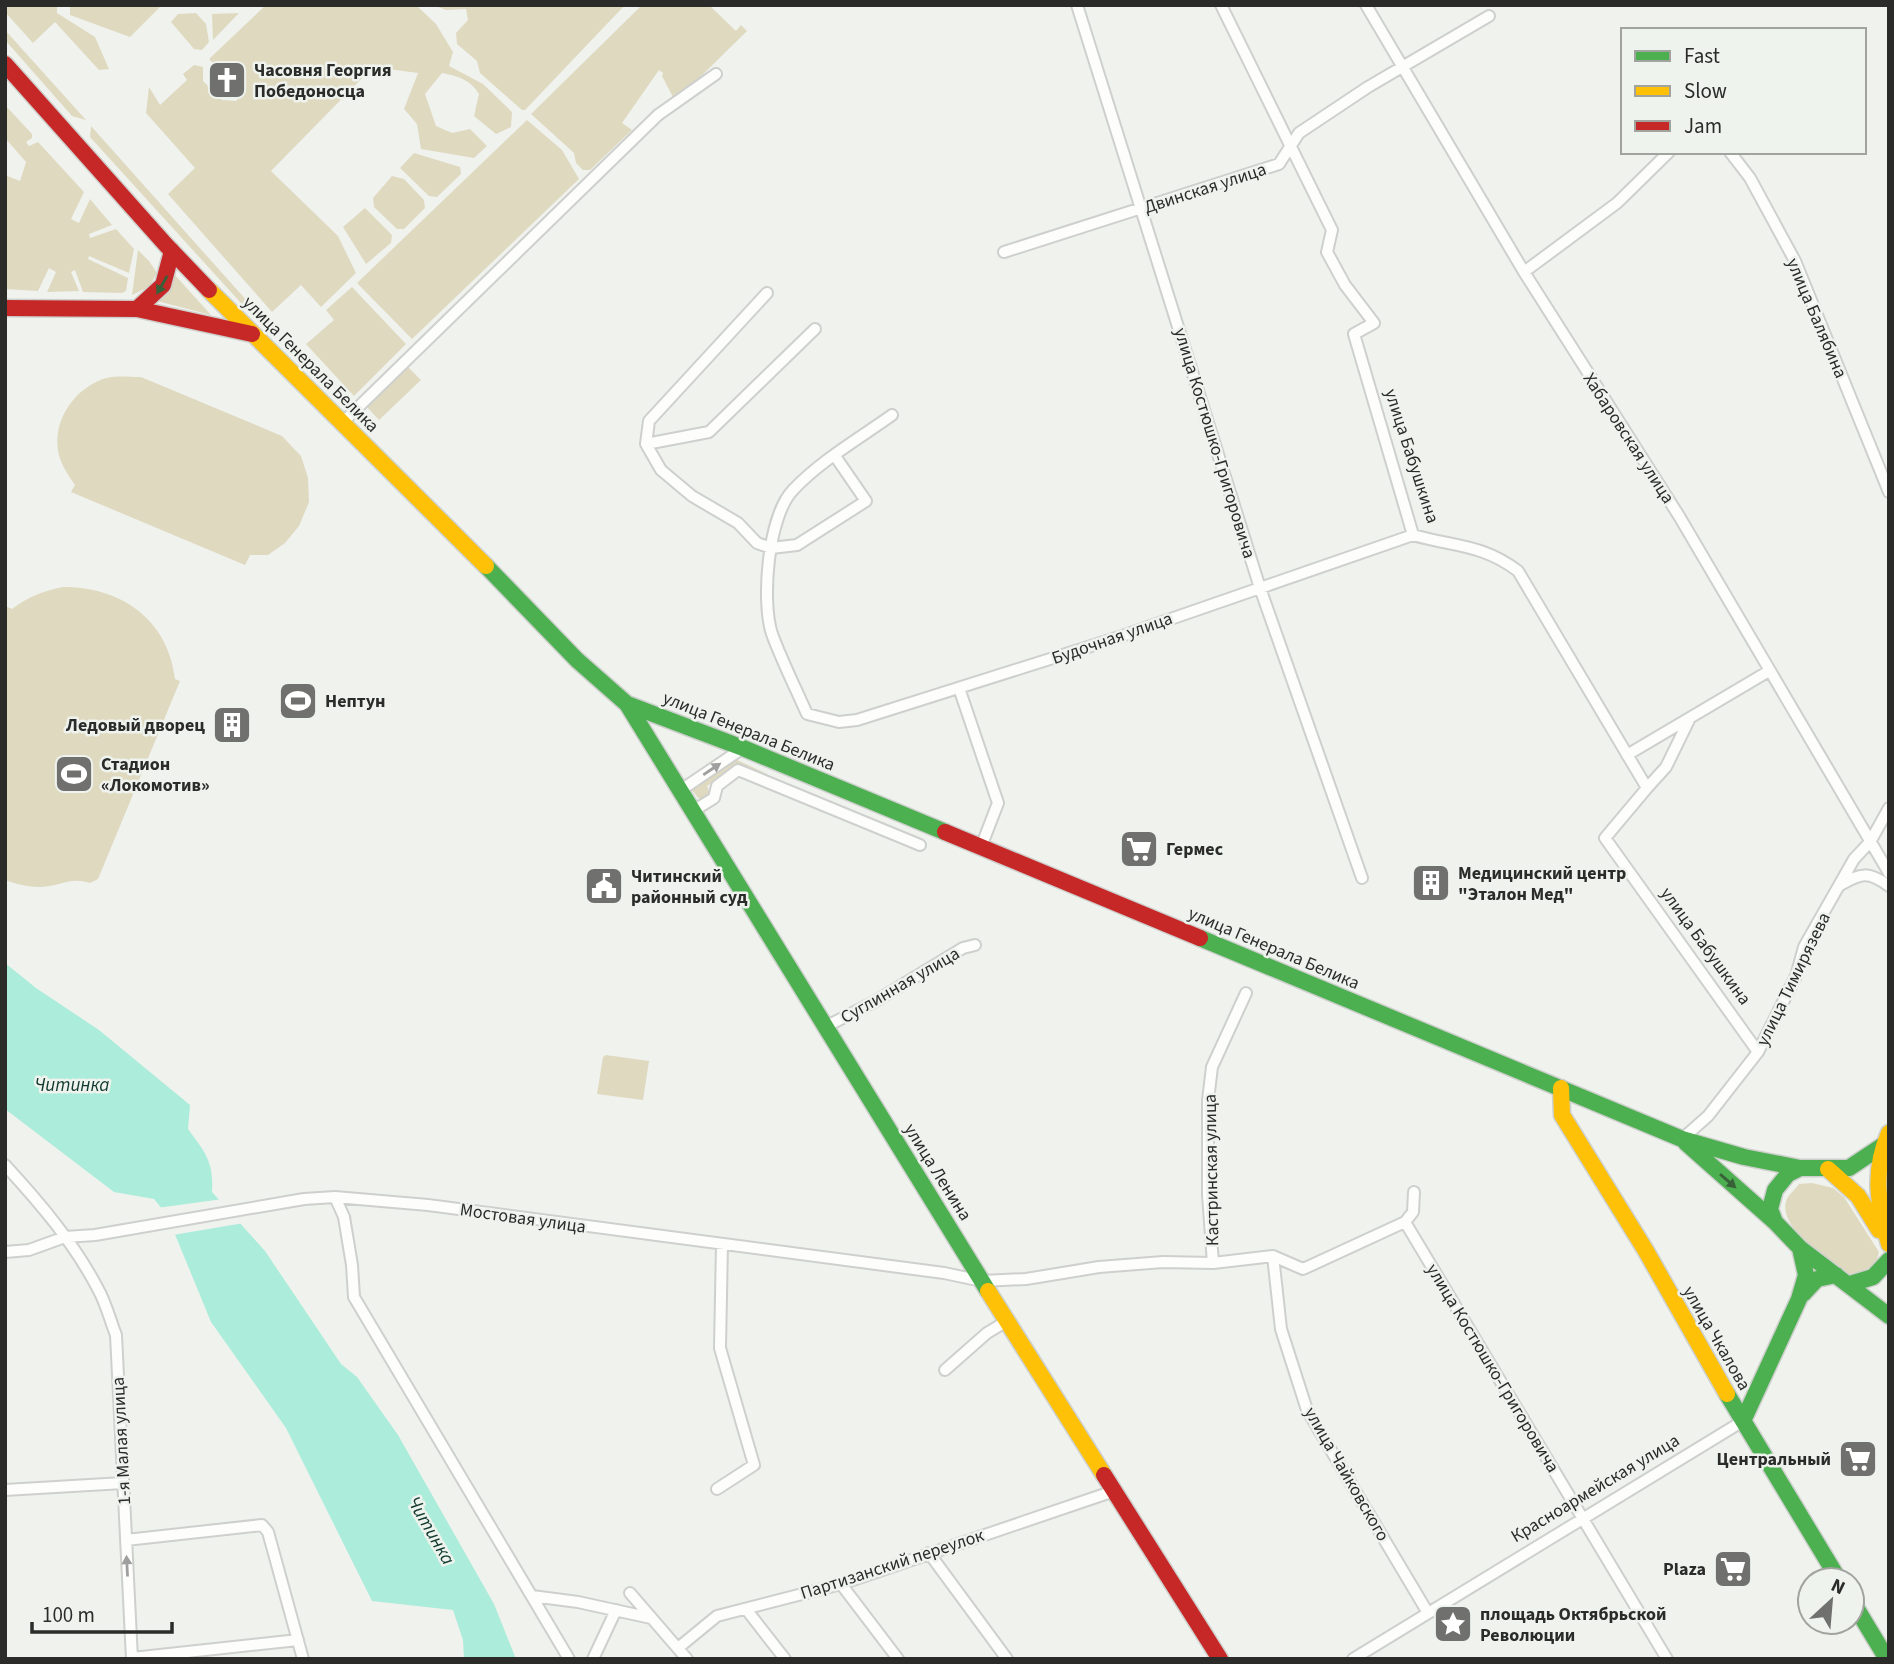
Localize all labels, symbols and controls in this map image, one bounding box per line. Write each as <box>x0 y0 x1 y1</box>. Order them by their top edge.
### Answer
legend <box>1621 28 1866 154</box>
text: Fast <box>1684 41 1720 71</box>
place label: Часовня Георгия Победоносца <box>254 58 392 104</box>
church icon: Часовня Георгия Победоносца <box>206 59 248 101</box>
text: Slow <box>1684 76 1727 106</box>
text: Jam <box>1684 111 1722 141</box>
street label: Двинская улица <box>1141 157 1269 220</box>
street label: улица Балябина <box>1780 254 1853 382</box>
one-way arrow <box>156 275 168 294</box>
street label: улица Генерала Белика <box>237 291 384 438</box>
street label: улица Костюшко-Григоровича <box>1168 325 1262 561</box>
street label: Хабаровская улица <box>1577 368 1680 509</box>
street label: улица Бабушкина <box>1378 386 1445 527</box>
street label: Будочная улица <box>1048 606 1176 671</box>
sports icon: Нептун <box>277 680 319 722</box>
street label: улица Генерала Белика <box>659 685 839 777</box>
place label: Нептун <box>325 689 386 714</box>
building icon: Ледовый дворец <box>211 704 253 746</box>
place label: Ледовый дворец <box>65 713 205 738</box>
place label: Стадион «Локомотив» <box>101 752 210 798</box>
sports icon: Стадион «Локомотив» <box>53 753 95 795</box>
one-way arrow <box>703 762 721 776</box>
supermarket icon: Гермес <box>1118 828 1160 870</box>
place label: Гермес <box>1166 837 1224 862</box>
place label: Медицинский центр "Эталон Мед" <box>1458 861 1626 907</box>
building icon: Медицинский центр "Эталон Мед" <box>1410 862 1452 904</box>
place label: Читинский районный суд <box>631 864 748 910</box>
public building icon: Читинский районный суд <box>583 865 625 907</box>
street label: улица Бабушкина <box>1654 882 1757 1010</box>
street label: улица Генерала Белика <box>1184 901 1363 996</box>
street label: улица Тимирязева <box>1750 908 1837 1050</box>
street label: Суглинная улица <box>836 941 964 1030</box>
water label: Читинка <box>35 1072 110 1099</box>
street label: Кастринская улица <box>1198 1094 1225 1246</box>
street label: улица Ленина <box>898 1119 977 1226</box>
one-way arrow <box>1719 1173 1737 1189</box>
street label: Мостовая улица <box>458 1197 588 1240</box>
street label: улица Костюшко-Григоровича <box>1420 1259 1565 1477</box>
street label: улица Чкалова <box>1677 1281 1757 1395</box>
street label: 1-я Малая улица <box>106 1376 137 1506</box>
street label: улица Чайковского <box>1298 1403 1395 1546</box>
street label: Красноармейская улица <box>1506 1428 1684 1549</box>
supermarket icon: Центральный <box>1837 1438 1879 1480</box>
place label: Центральный <box>1717 1447 1831 1472</box>
water label: Читинка <box>400 1492 461 1570</box>
street label: Партизанский переулок <box>797 1523 987 1606</box>
supermarket icon: Plaza <box>1712 1548 1754 1590</box>
one-way arrow <box>122 1555 133 1577</box>
place label: Plaza <box>1663 1557 1706 1582</box>
north arrow <box>1796 1566 1866 1636</box>
text: N <box>1826 1572 1849 1602</box>
scale bar <box>32 1590 172 1634</box>
text: 100 m <box>42 1600 95 1630</box>
place label: площадь Октябрьской Революции <box>1480 1602 1666 1648</box>
place icon: площадь Октябрьской Революции <box>1432 1603 1474 1645</box>

